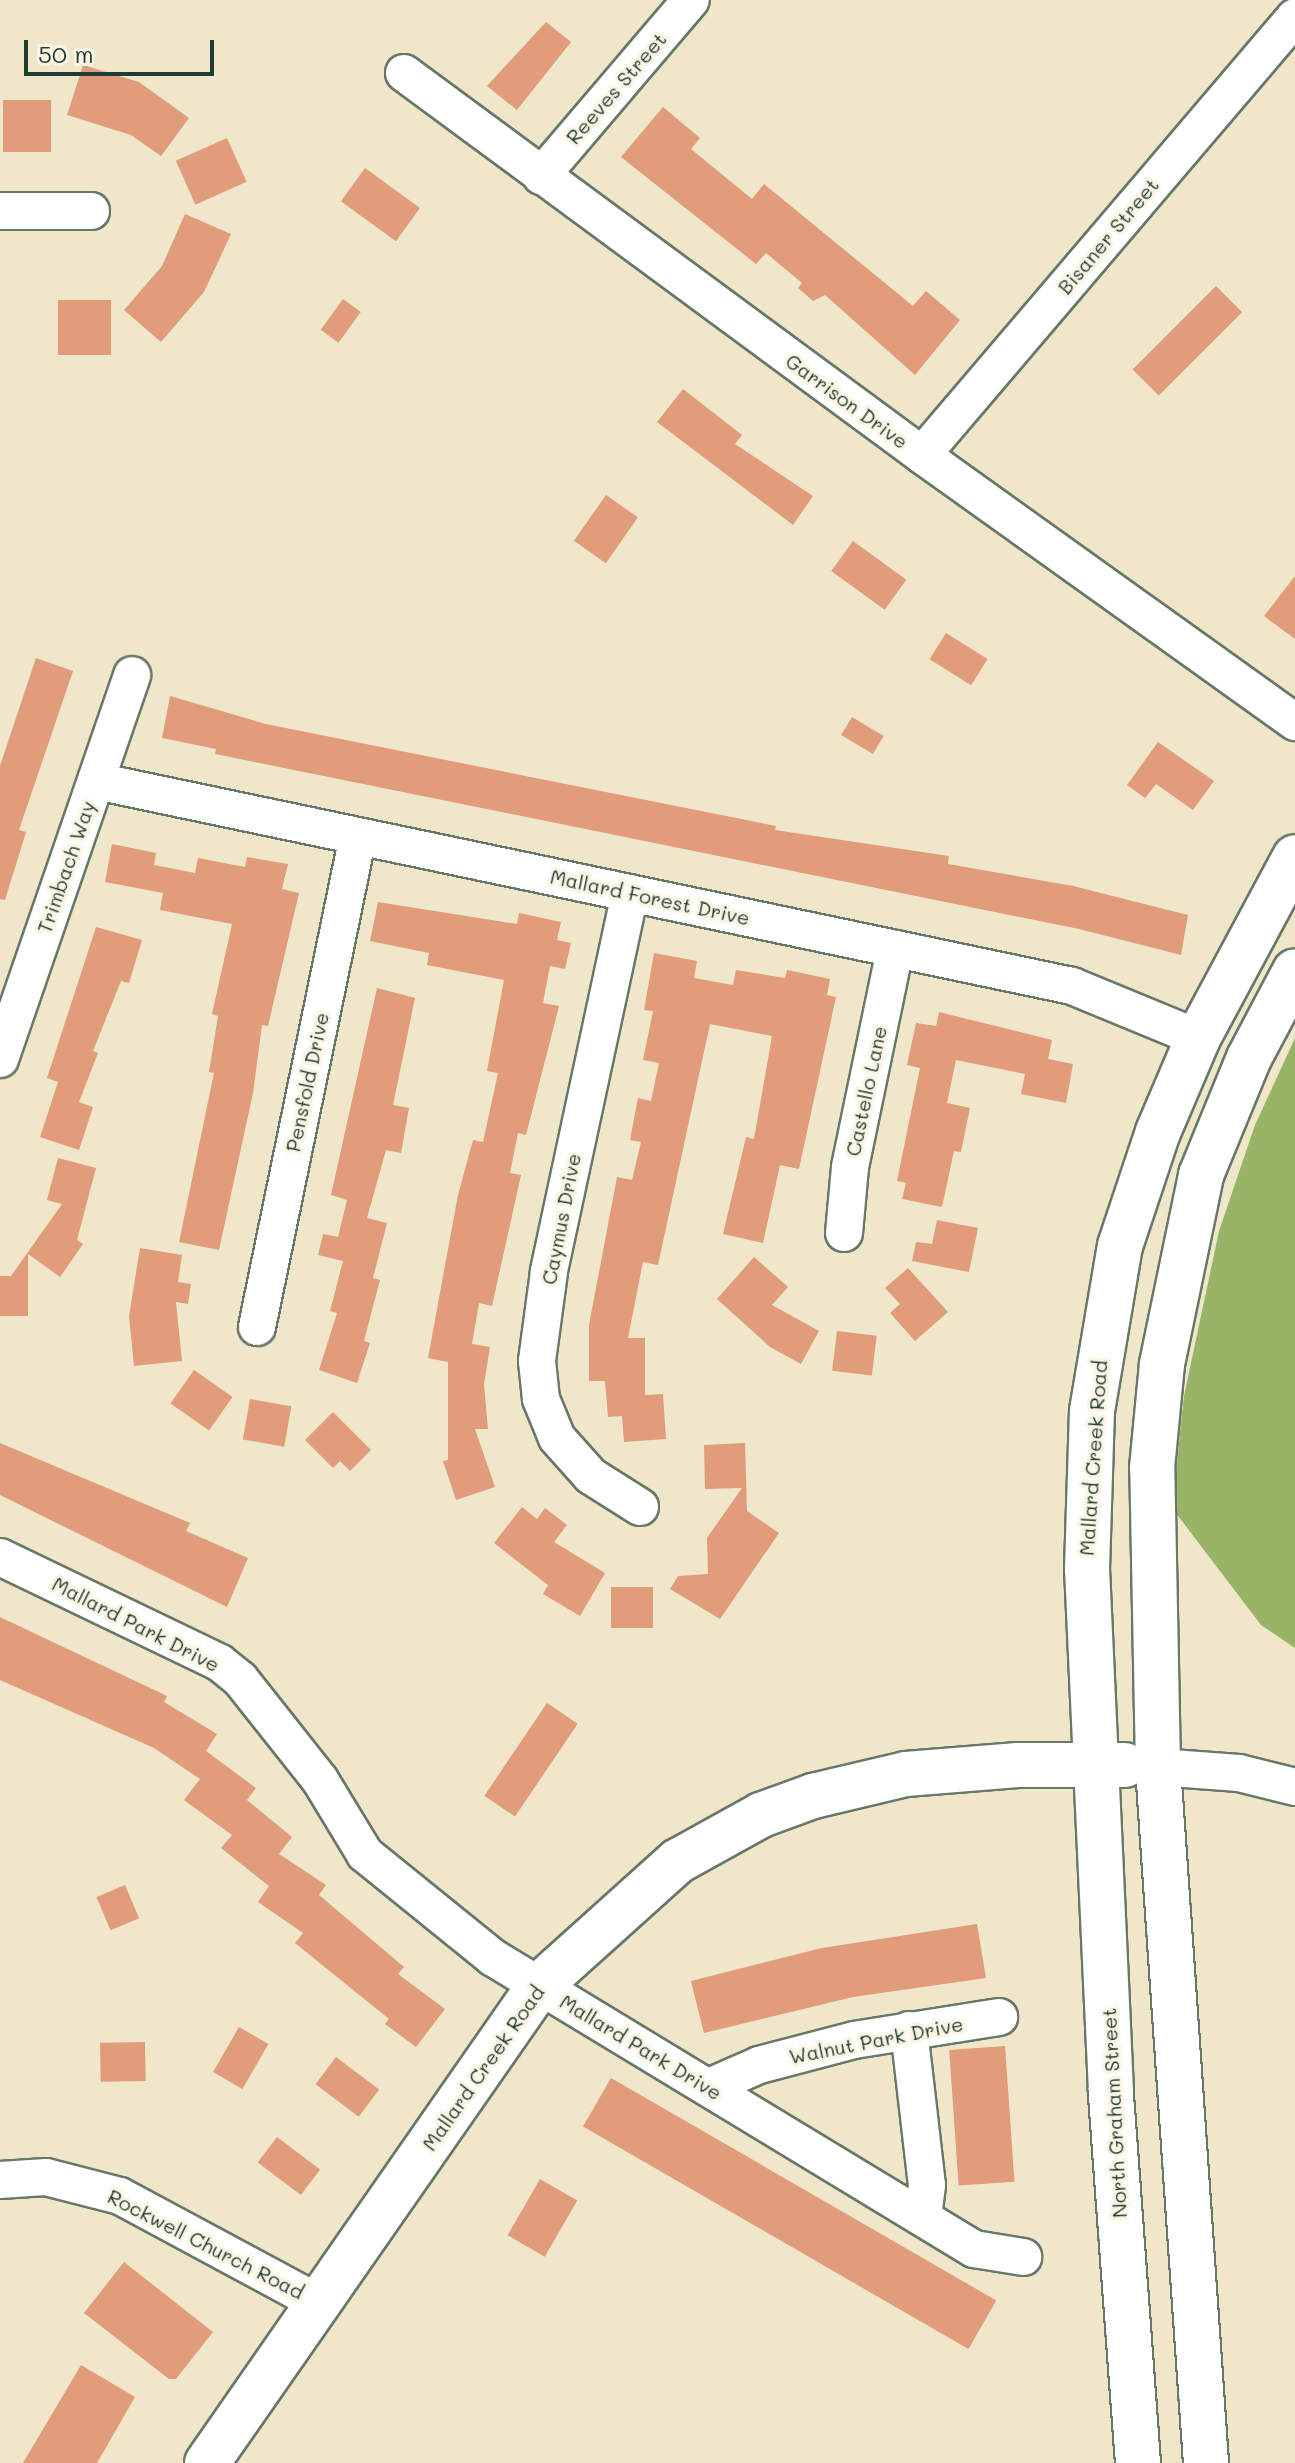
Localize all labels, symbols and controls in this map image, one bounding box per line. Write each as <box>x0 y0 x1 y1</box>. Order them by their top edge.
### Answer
scale bar <box>28 24 218 74</box>
street label: Reeves Street <box>561 27 671 149</box>
text: 50 m <box>38 38 94 69</box>
street label: Bisaner Street <box>1052 173 1164 299</box>
street label: Garrison Drive <box>781 349 913 453</box>
street label: Trimbach Way <box>32 798 100 936</box>
street label: Mallard Forest Drive <box>548 864 752 930</box>
street label: Pensfold Drive <box>281 1010 333 1154</box>
street label: Castello Lane <box>841 1024 891 1158</box>
street label: Caymus Drive <box>537 1151 585 1287</box>
street label: Mallard Creek Road <box>1074 1359 1112 1557</box>
street label: Mallard Park Drive <box>48 1571 224 1677</box>
street label: Mallard Creek Road <box>417 1981 549 2155</box>
street label: Mallard Park Drive <box>556 1989 726 2105</box>
street label: North Graham Street <box>1097 2007 1131 2219</box>
street label: Walnut Park Drive <box>787 2011 965 2069</box>
street label: Rockwell Church Road <box>104 2184 308 2304</box>

